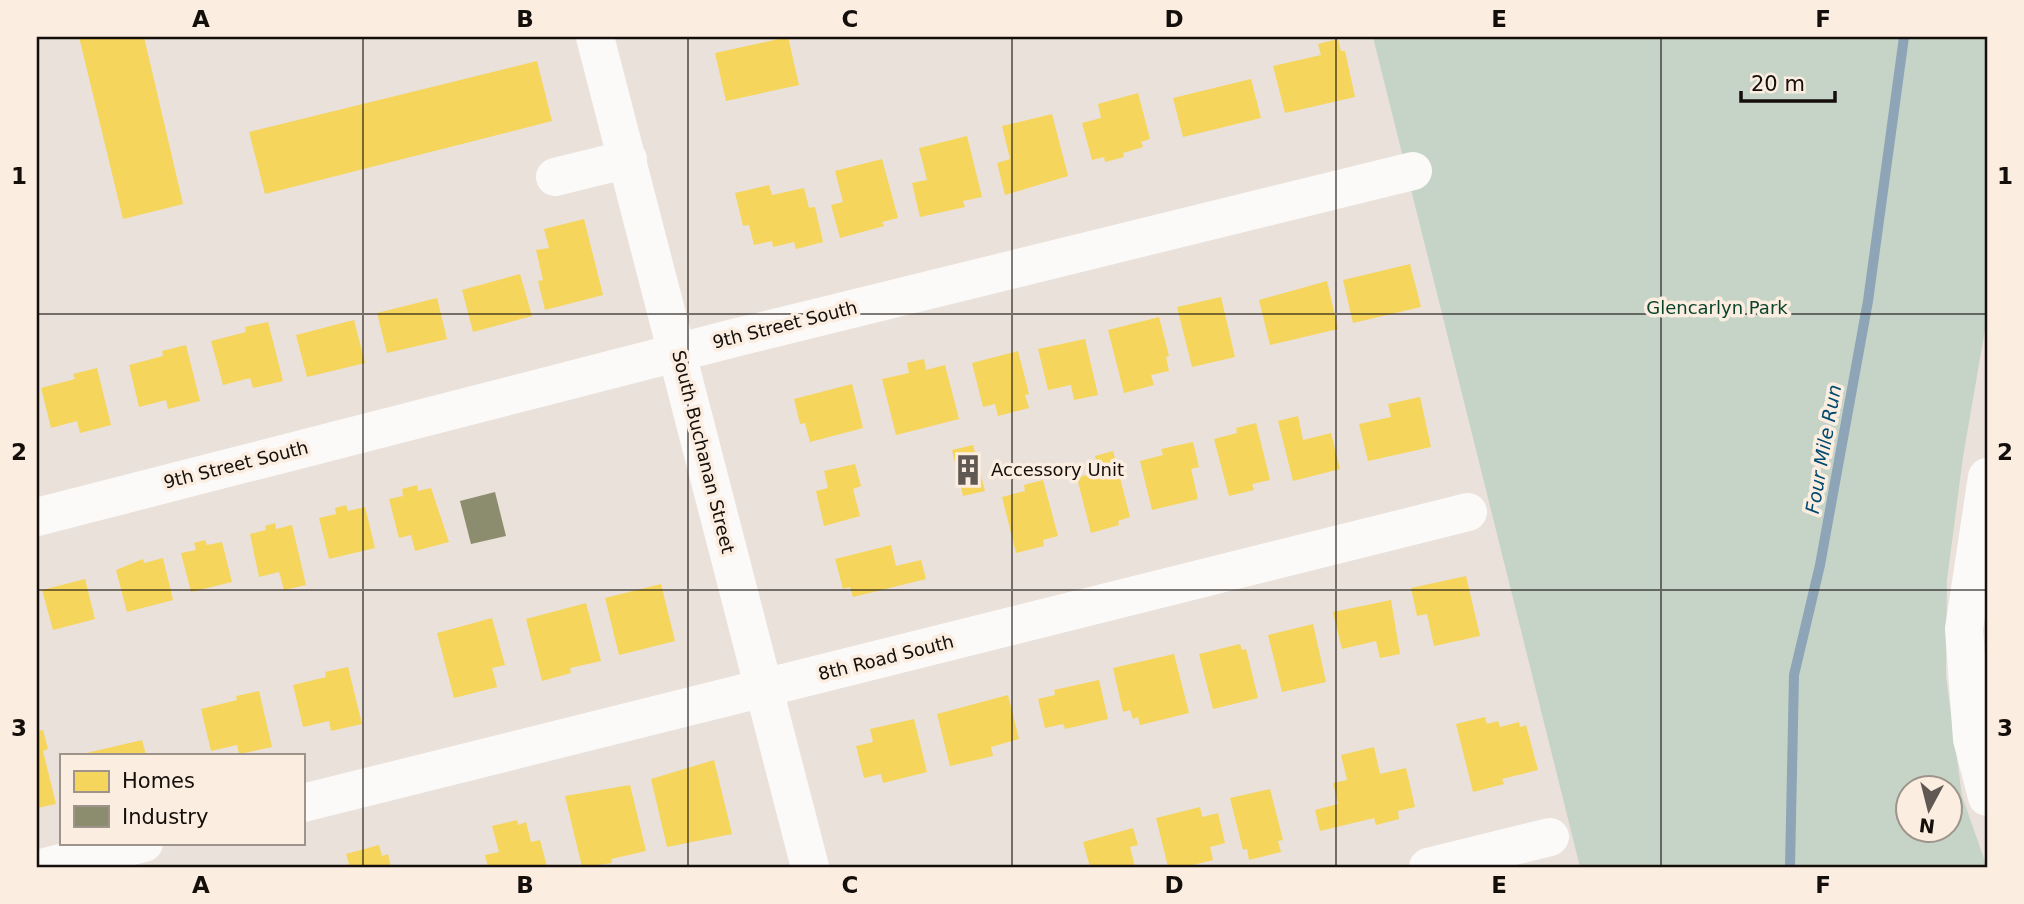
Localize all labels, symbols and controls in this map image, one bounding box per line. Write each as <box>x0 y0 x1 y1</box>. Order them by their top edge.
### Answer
text: A <box>192 6 210 32</box>
text: B <box>516 6 534 32</box>
text: C <box>842 6 858 32</box>
text: D <box>1164 6 1184 32</box>
text: E <box>1491 6 1507 32</box>
text: F <box>1815 6 1831 32</box>
scale bar <box>1741 60 1835 104</box>
text: 20 m <box>1751 72 1805 96</box>
text: 1 <box>11 163 27 189</box>
text: 1 <box>1997 163 2013 189</box>
street label: 9th Street South <box>710 296 859 353</box>
park label: Glencarlyn Park <box>1646 297 1788 318</box>
street label: South Buchanan Street <box>668 348 739 556</box>
water label: Four Mile Run <box>1801 383 1845 515</box>
street label: 9th Street South <box>161 436 310 493</box>
text: 2 <box>11 439 27 465</box>
text: 2 <box>1997 439 2013 465</box>
building icon: Accessory Unit <box>951 453 985 487</box>
place label: Accessory Unit <box>991 459 1124 480</box>
street label: 8th Road South <box>816 631 956 684</box>
text: 3 <box>11 715 27 741</box>
text: 3 <box>1997 715 2013 741</box>
legend <box>60 754 304 844</box>
text: Homes <box>122 769 195 793</box>
north arrow <box>1895 774 1965 844</box>
text: Industry <box>122 805 208 829</box>
text: N <box>1918 814 1936 838</box>
text: A <box>192 872 210 898</box>
text: B <box>516 872 534 898</box>
text: C <box>842 872 858 898</box>
text: D <box>1164 872 1184 898</box>
text: E <box>1491 872 1507 898</box>
text: F <box>1815 872 1831 898</box>

